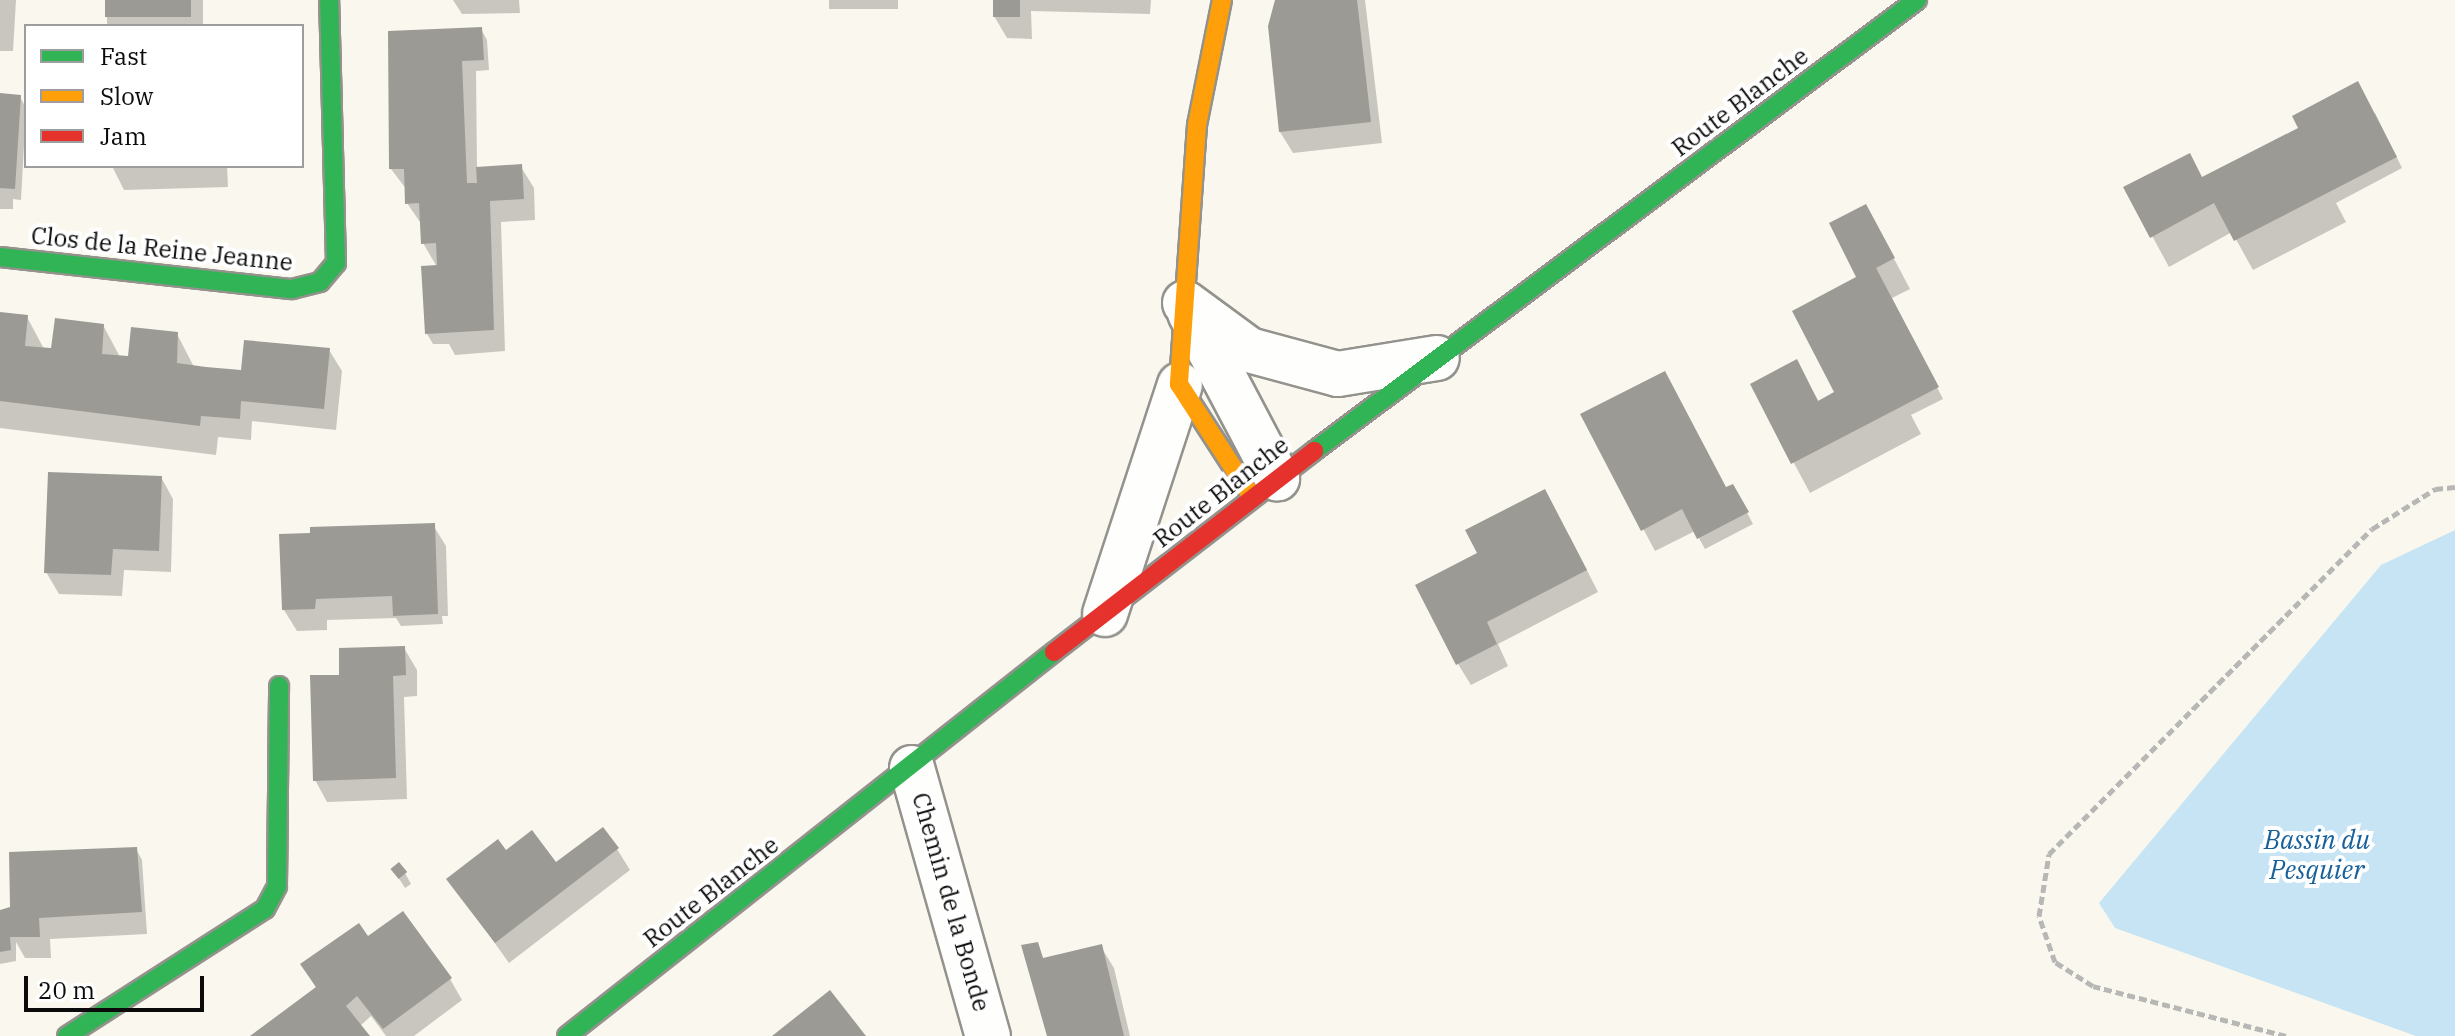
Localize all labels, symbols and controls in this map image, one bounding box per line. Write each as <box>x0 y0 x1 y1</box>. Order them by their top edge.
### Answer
legend <box>24 24 304 168</box>
text: Fast <box>100 40 147 72</box>
street label: Route Blanche <box>1666 41 1814 163</box>
text: Slow <box>100 80 153 112</box>
text: Jam <box>100 120 147 152</box>
street label: Clos de la Reine Jeanne <box>30 221 294 277</box>
street label: Route Blanche <box>1148 430 1294 554</box>
street label: Chemin de la Bonde <box>906 789 996 1015</box>
water label: Bassin du Pesquier <box>2264 824 2370 886</box>
street label: Route Blanche <box>638 830 784 954</box>
scale bar <box>28 960 208 1010</box>
text: 20 m <box>38 974 95 1006</box>

